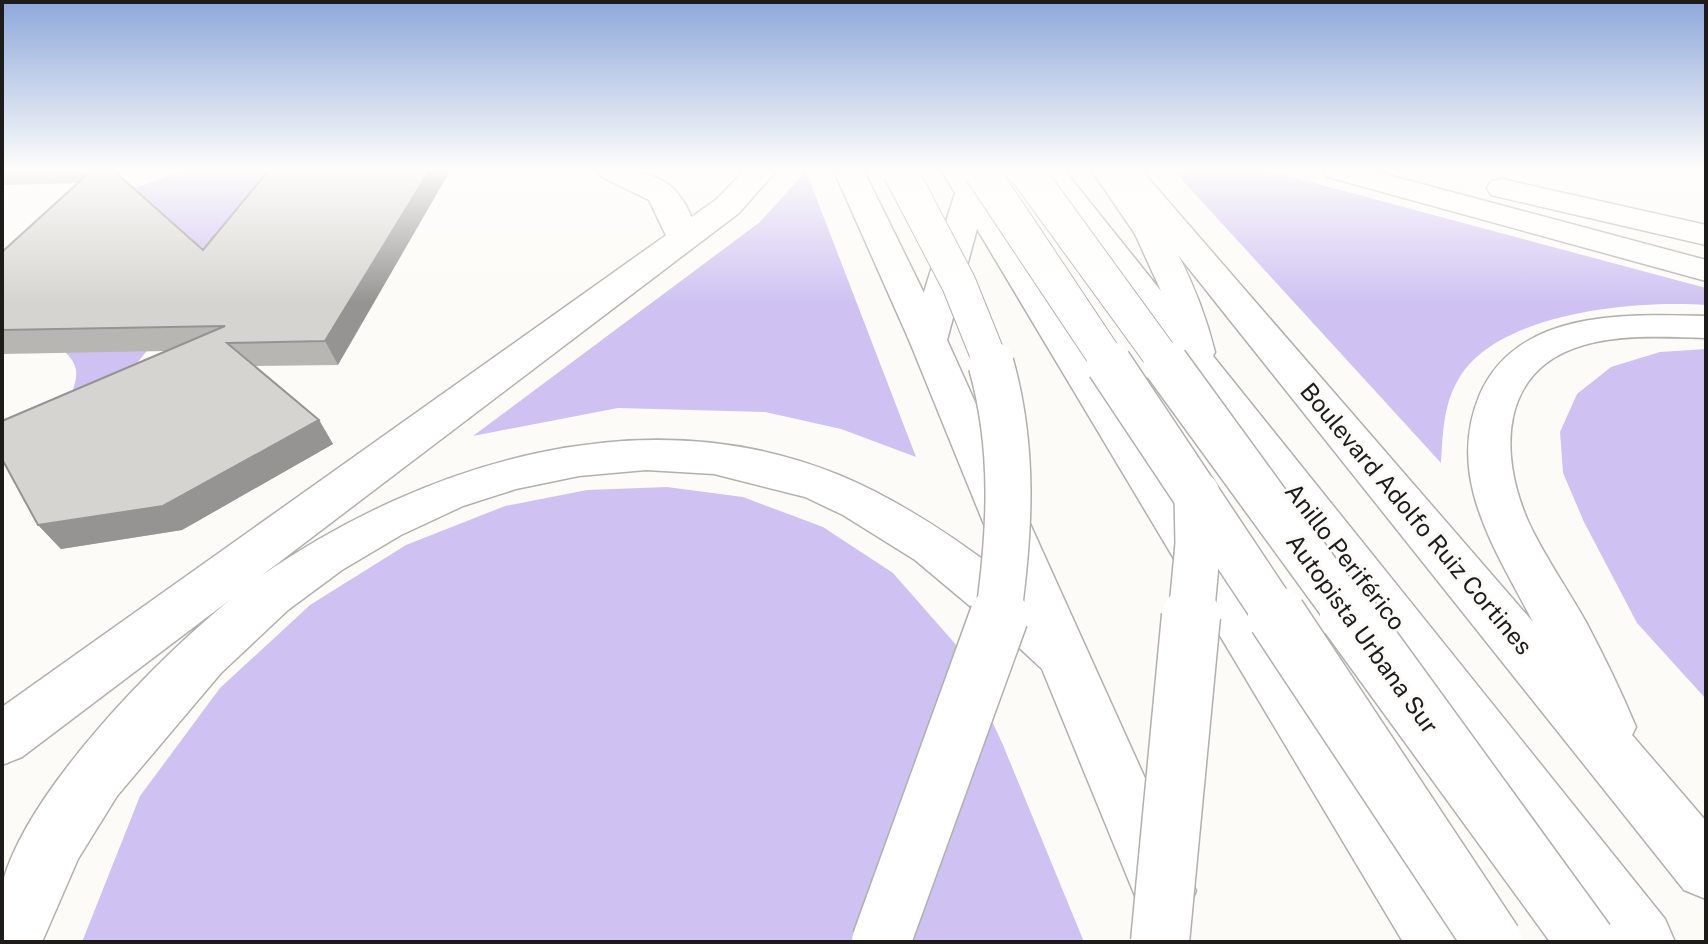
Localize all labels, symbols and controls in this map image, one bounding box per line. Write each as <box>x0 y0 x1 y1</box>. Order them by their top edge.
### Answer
street label: Boulevard Adolfo Ruiz Cortines <box>1295 377 1539 660</box>
street label: Anillo Periférico <box>1280 477 1412 635</box>
street label: Autopista Urbana Sur <box>1281 528 1445 739</box>

